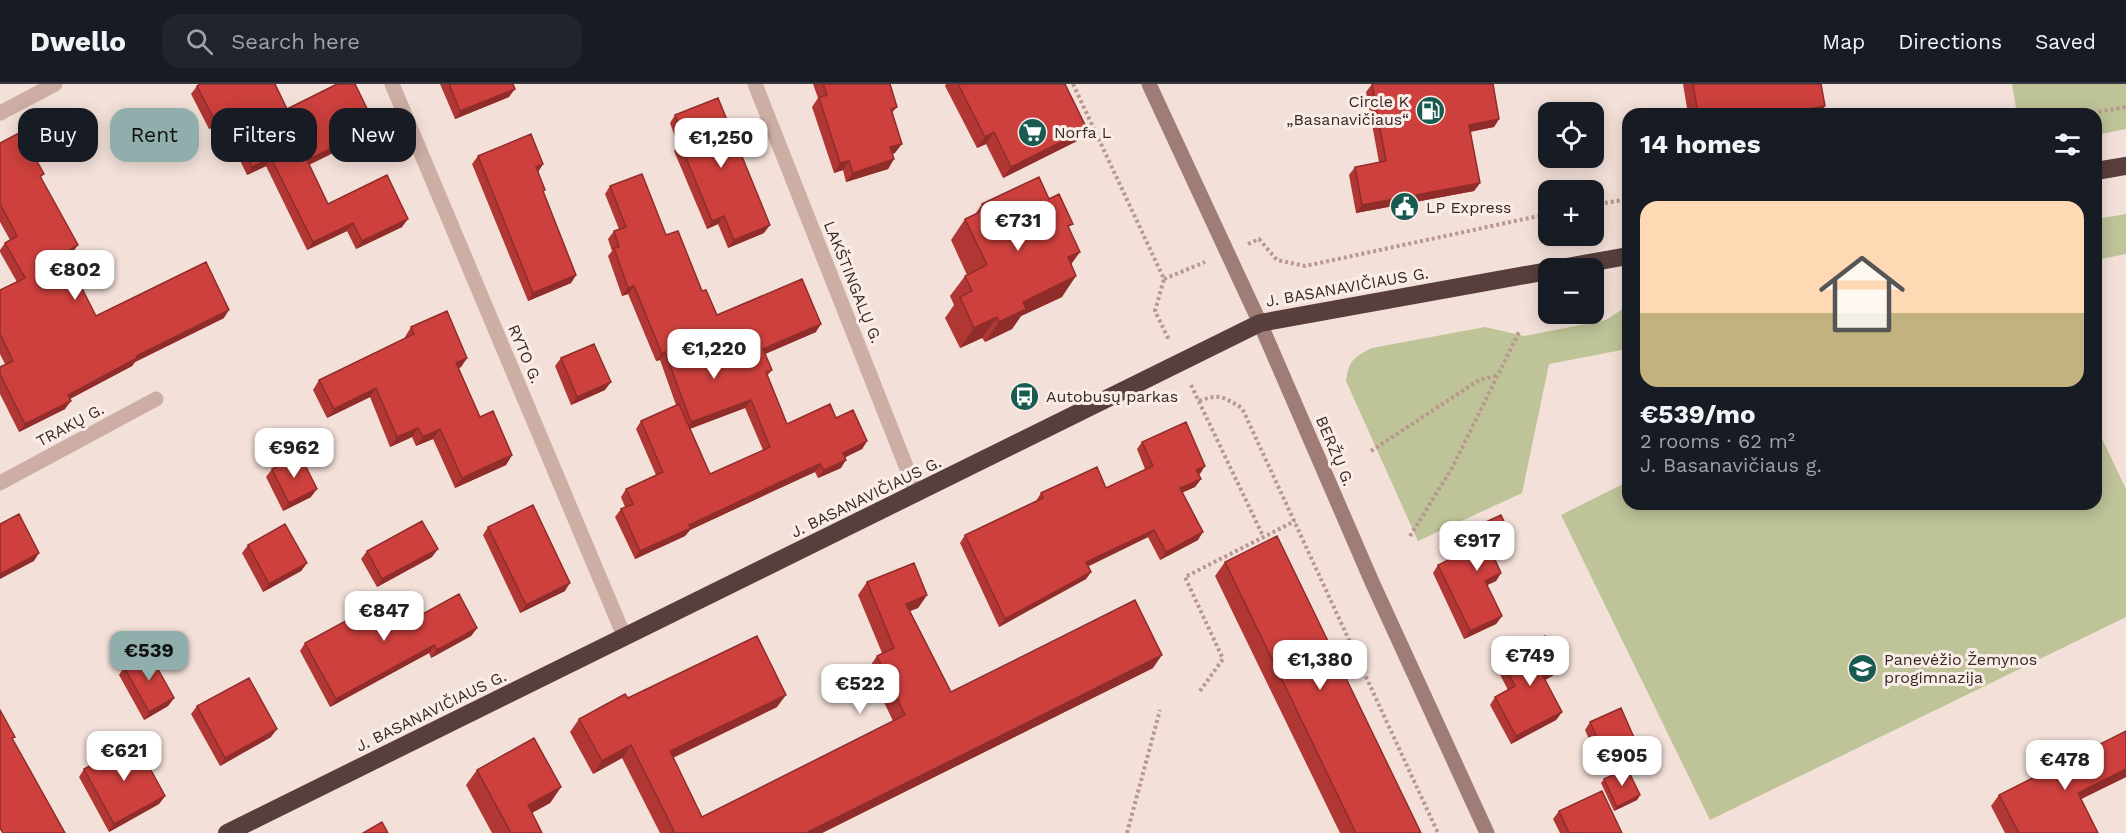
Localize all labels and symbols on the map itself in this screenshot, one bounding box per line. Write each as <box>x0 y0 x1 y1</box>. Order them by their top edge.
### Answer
place label: Circle K „Basanavičiaus“ <box>1286 92 1410 129</box>
fuel station icon: Circle K „Basanavičiaus“ <box>1414 94 1446 126</box>
supermarket icon: Norfa L <box>1017 116 1049 148</box>
pin: €1,250 <box>672 118 770 169</box>
place label: Norfa L <box>1054 123 1112 142</box>
public building icon: LP Express <box>1389 191 1421 223</box>
place label: LP Express <box>1426 198 1512 217</box>
pin: €731 <box>982 201 1054 252</box>
street label: LAKŠTINGALŲ G. <box>820 218 886 346</box>
pin: €802 <box>39 250 111 301</box>
street label: J. BASANAVIČIAUS G. <box>1264 263 1430 311</box>
street label: RYTO G. <box>504 322 546 386</box>
pin: €1,220 <box>665 329 763 380</box>
bus stop icon: Autobusų parkas <box>1009 380 1041 412</box>
place label: Autobusų parkas <box>1046 387 1178 406</box>
street label: TRAKŲ G. <box>33 399 107 451</box>
street label: BERŽŲ G. <box>1312 413 1358 489</box>
pin: €962 <box>258 428 330 479</box>
street label: J. BASANAVIČIAUS G. <box>788 452 944 542</box>
pin: €917 <box>1441 521 1513 572</box>
pin: €847 <box>348 591 420 642</box>
pin: €539 <box>113 631 185 682</box>
pin: €749 <box>1494 636 1566 687</box>
pin: €1,380 <box>1271 640 1369 691</box>
place label: Panevėžio Žemynos progimnazija <box>1884 650 2037 687</box>
school or university icon: Panevėžio Žemynos progimnazija <box>1847 652 1879 684</box>
pin: €522 <box>824 664 896 715</box>
street label: J. BASANAVIČIAUS G. <box>353 666 509 756</box>
pin: €621 <box>88 731 160 782</box>
pin: €905 <box>1586 736 1658 787</box>
pin: €478 <box>2029 740 2101 791</box>

